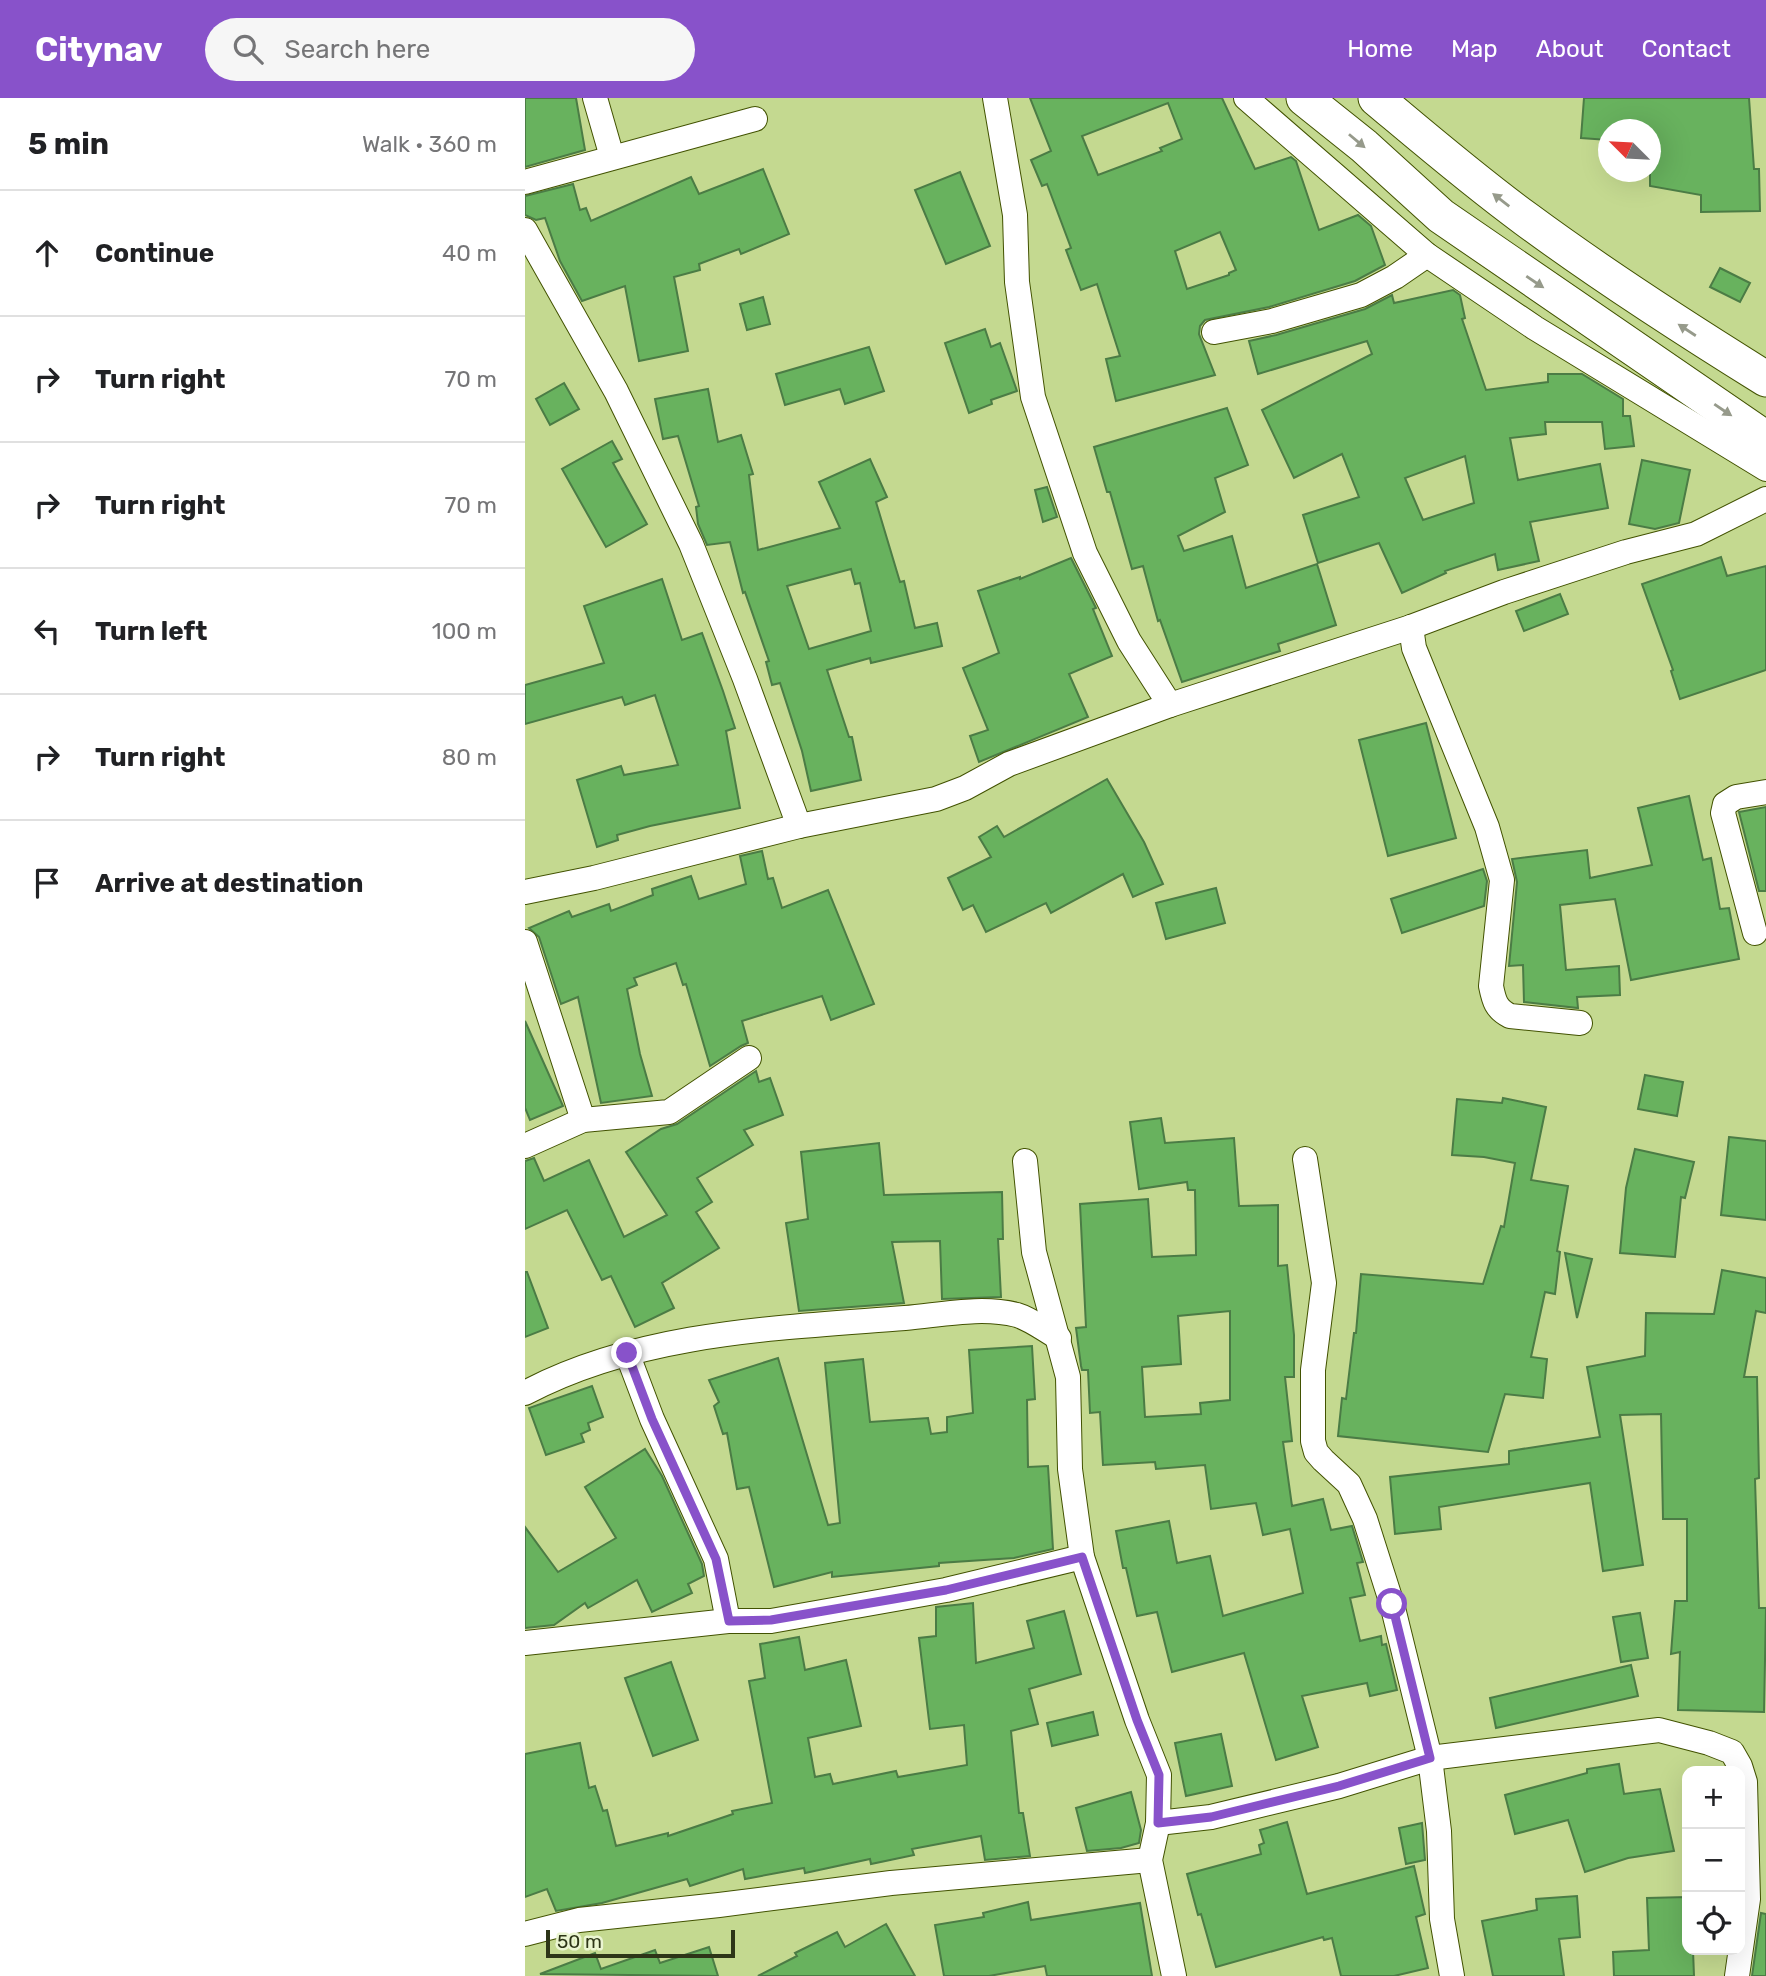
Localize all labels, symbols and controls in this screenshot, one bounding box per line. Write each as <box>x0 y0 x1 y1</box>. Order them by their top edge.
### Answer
search box <box>205 18 695 81</box>
text: Citynav <box>35 30 163 69</box>
icon: search <box>229 30 267 68</box>
text: Search here <box>285 34 430 65</box>
text: Home <box>1347 35 1413 63</box>
text: Map <box>1451 35 1498 63</box>
text: About <box>1536 35 1604 63</box>
text: Contact <box>1642 35 1731 63</box>
north arrow <box>1598 119 1661 182</box>
text: 5 min <box>28 126 109 162</box>
text: Walk · 360 m <box>362 130 497 158</box>
one-way arrow <box>1348 133 1365 148</box>
one-way arrow <box>1492 192 1510 207</box>
icon: ahead <box>28 234 66 272</box>
text: Continue <box>95 238 214 269</box>
text: 40 m <box>442 239 497 267</box>
one-way arrow <box>1526 275 1544 289</box>
one-way arrow <box>1678 324 1697 337</box>
icon: right <box>28 360 66 398</box>
text: Turn right <box>95 364 225 395</box>
text: 70 m <box>445 365 497 393</box>
one-way arrow <box>1714 403 1732 417</box>
icon: right <box>28 486 66 524</box>
text: Turn right <box>95 490 225 521</box>
text: 70 m <box>445 491 497 519</box>
icon: left <box>28 612 66 650</box>
text: Turn left <box>95 616 207 647</box>
text: 100 m <box>432 617 497 645</box>
icon: right <box>28 738 66 776</box>
text: Turn right <box>95 742 225 773</box>
text: 80 m <box>442 743 497 771</box>
icon: arrive <box>28 864 66 902</box>
text: Arrive at destination <box>95 868 363 899</box>
route end <box>611 1337 642 1368</box>
route start <box>1376 1588 1407 1619</box>
map controls <box>1682 1766 1745 1955</box>
button: + <box>1682 1766 1745 1829</box>
button: − <box>1682 1829 1745 1892</box>
button: locate <box>1682 1892 1745 1955</box>
scale bar <box>546 1927 735 1959</box>
text: 50 m <box>557 1930 602 1953</box>

